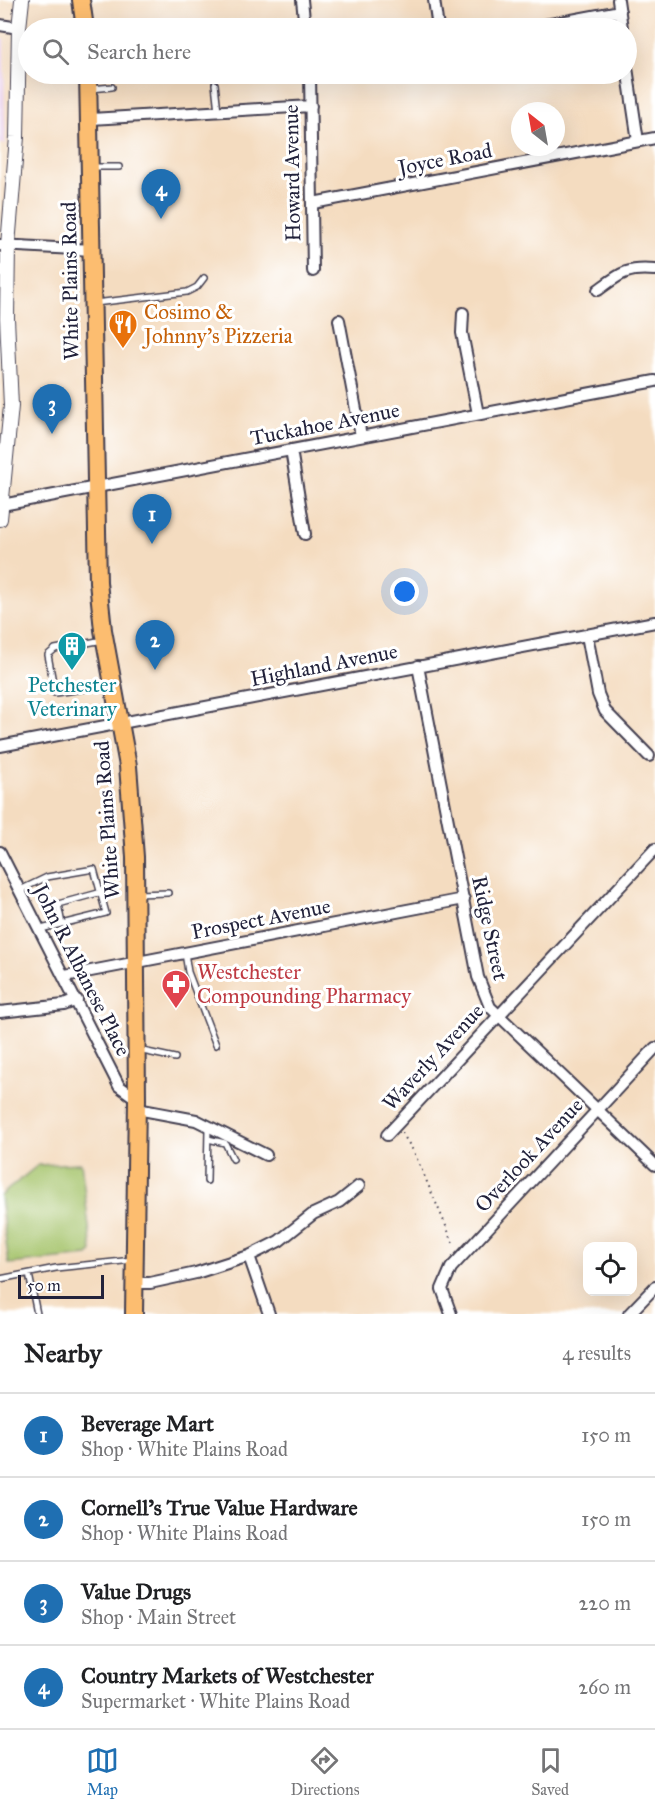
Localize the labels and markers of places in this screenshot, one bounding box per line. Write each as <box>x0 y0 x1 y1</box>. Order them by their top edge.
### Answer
pin: 4 <box>142 170 180 219</box>
place label: Cosimo & Johnny's Pizzeria <box>142 299 293 349</box>
restaurant icon: Cosimo & Johnny's Pizzeria <box>107 308 139 350</box>
pin: 3 <box>32 384 72 434</box>
pin: 1 <box>132 494 172 544</box>
pin: 2 <box>136 620 174 670</box>
building icon: Petchester Veterinary <box>56 630 88 672</box>
place label: Petchester Veterinary <box>26 672 118 722</box>
place label: Westchester Compounding Pharmacy <box>197 959 412 1009</box>
pharmacy icon: Westchester Compounding Pharmacy <box>160 968 192 1010</box>

